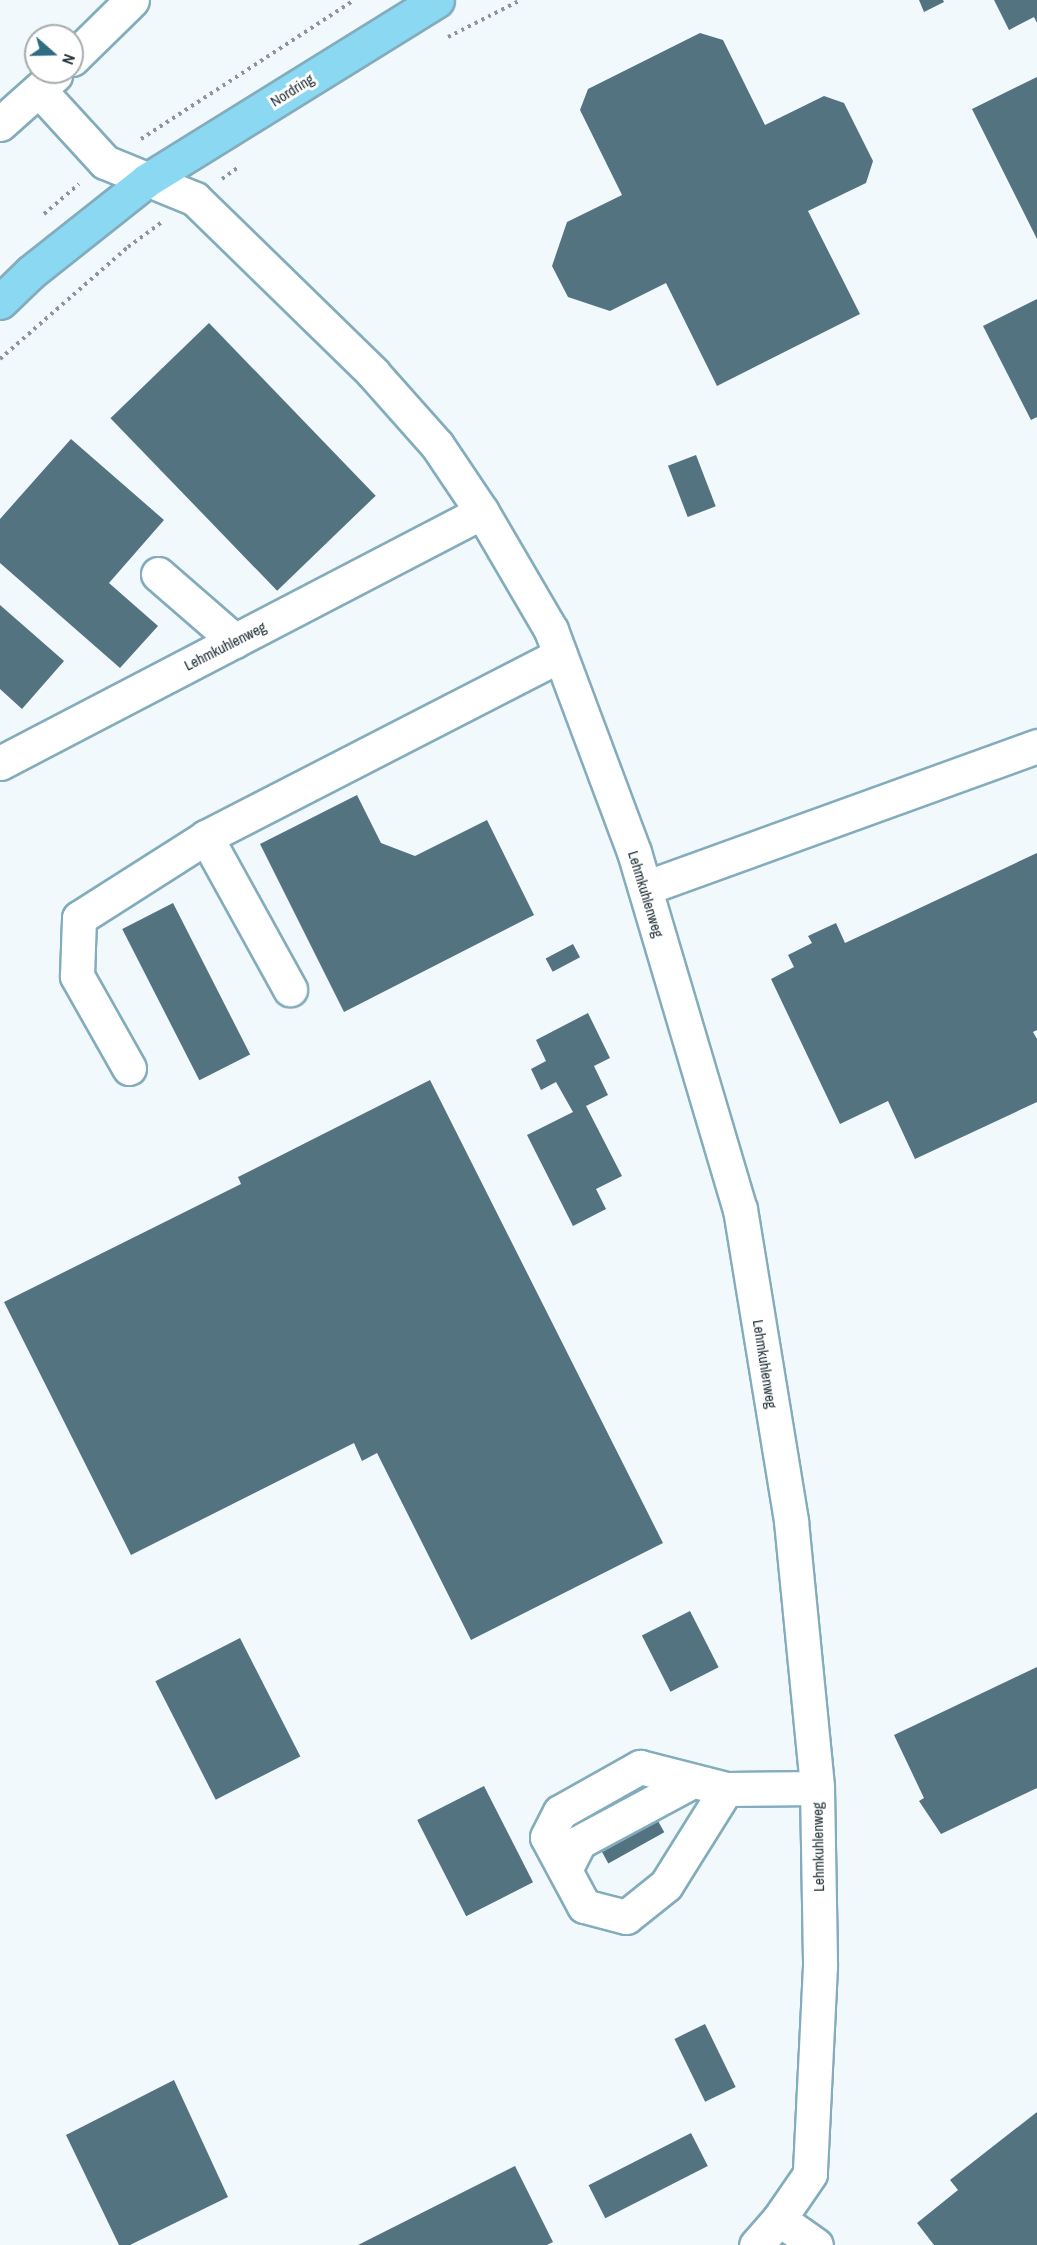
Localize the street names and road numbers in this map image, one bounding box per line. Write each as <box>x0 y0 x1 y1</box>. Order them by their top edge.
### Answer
street label: Nordring <box>267 70 317 110</box>
street label: Lehmkuhlenweg <box>181 618 269 674</box>
street label: Lehmkuhlenweg <box>624 849 668 939</box>
street label: Lehmkuhlenweg <box>749 1318 781 1410</box>
street label: Lehmkuhlenweg <box>808 1802 828 1892</box>

